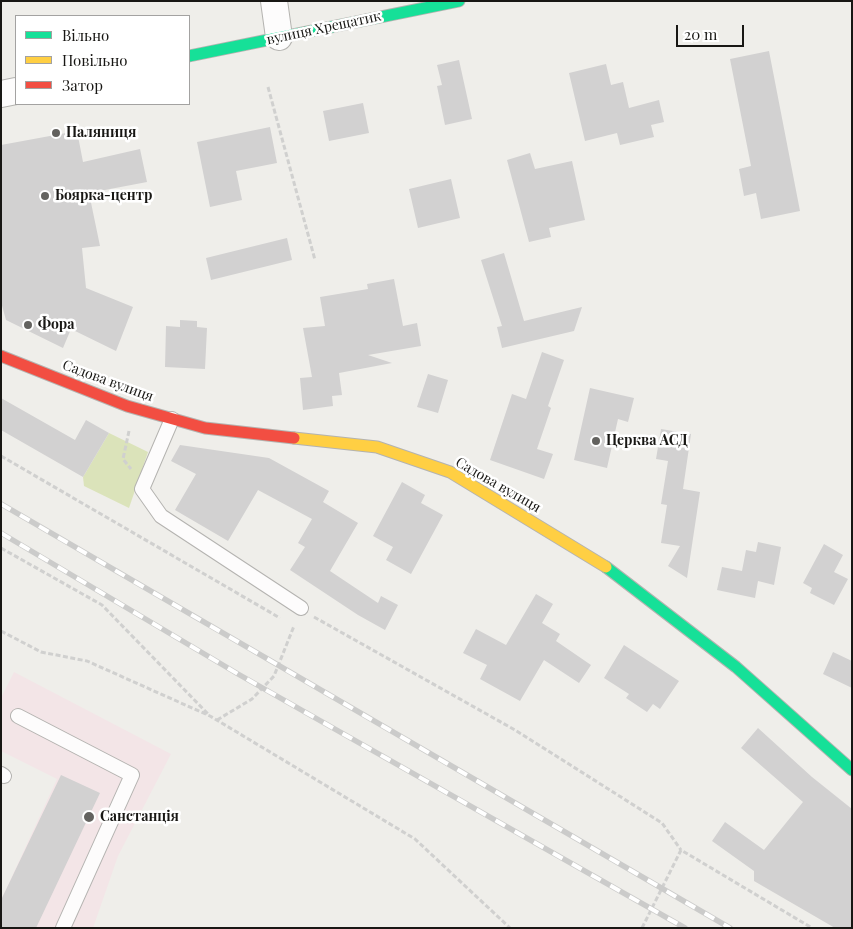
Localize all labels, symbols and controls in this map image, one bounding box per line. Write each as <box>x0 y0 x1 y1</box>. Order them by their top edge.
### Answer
street label: вулиця Хрещатик <box>265 8 383 48</box>
legend <box>15 15 190 105</box>
scale bar <box>678 15 746 47</box>
text: 20 m <box>684 24 717 44</box>
text: Вільно <box>62 25 109 45</box>
text: Повільно <box>62 50 128 70</box>
text: Затор <box>62 75 103 95</box>
place label: Паляниця <box>66 125 136 141</box>
marker: Паляниця <box>50 127 62 139</box>
place label: Боярка-центр <box>55 188 152 204</box>
marker: Боярка-центр <box>39 190 51 202</box>
place label: Фора <box>38 317 74 333</box>
marker: Фора <box>22 319 34 331</box>
street label: Садова вулиця <box>60 357 156 405</box>
place label: Церква АСД <box>606 433 688 449</box>
marker: Церква АСД <box>590 435 602 447</box>
street label: Садова вулиця <box>452 454 544 516</box>
place label: Санстанція <box>100 809 179 825</box>
marker: Санстанція <box>82 810 96 824</box>

